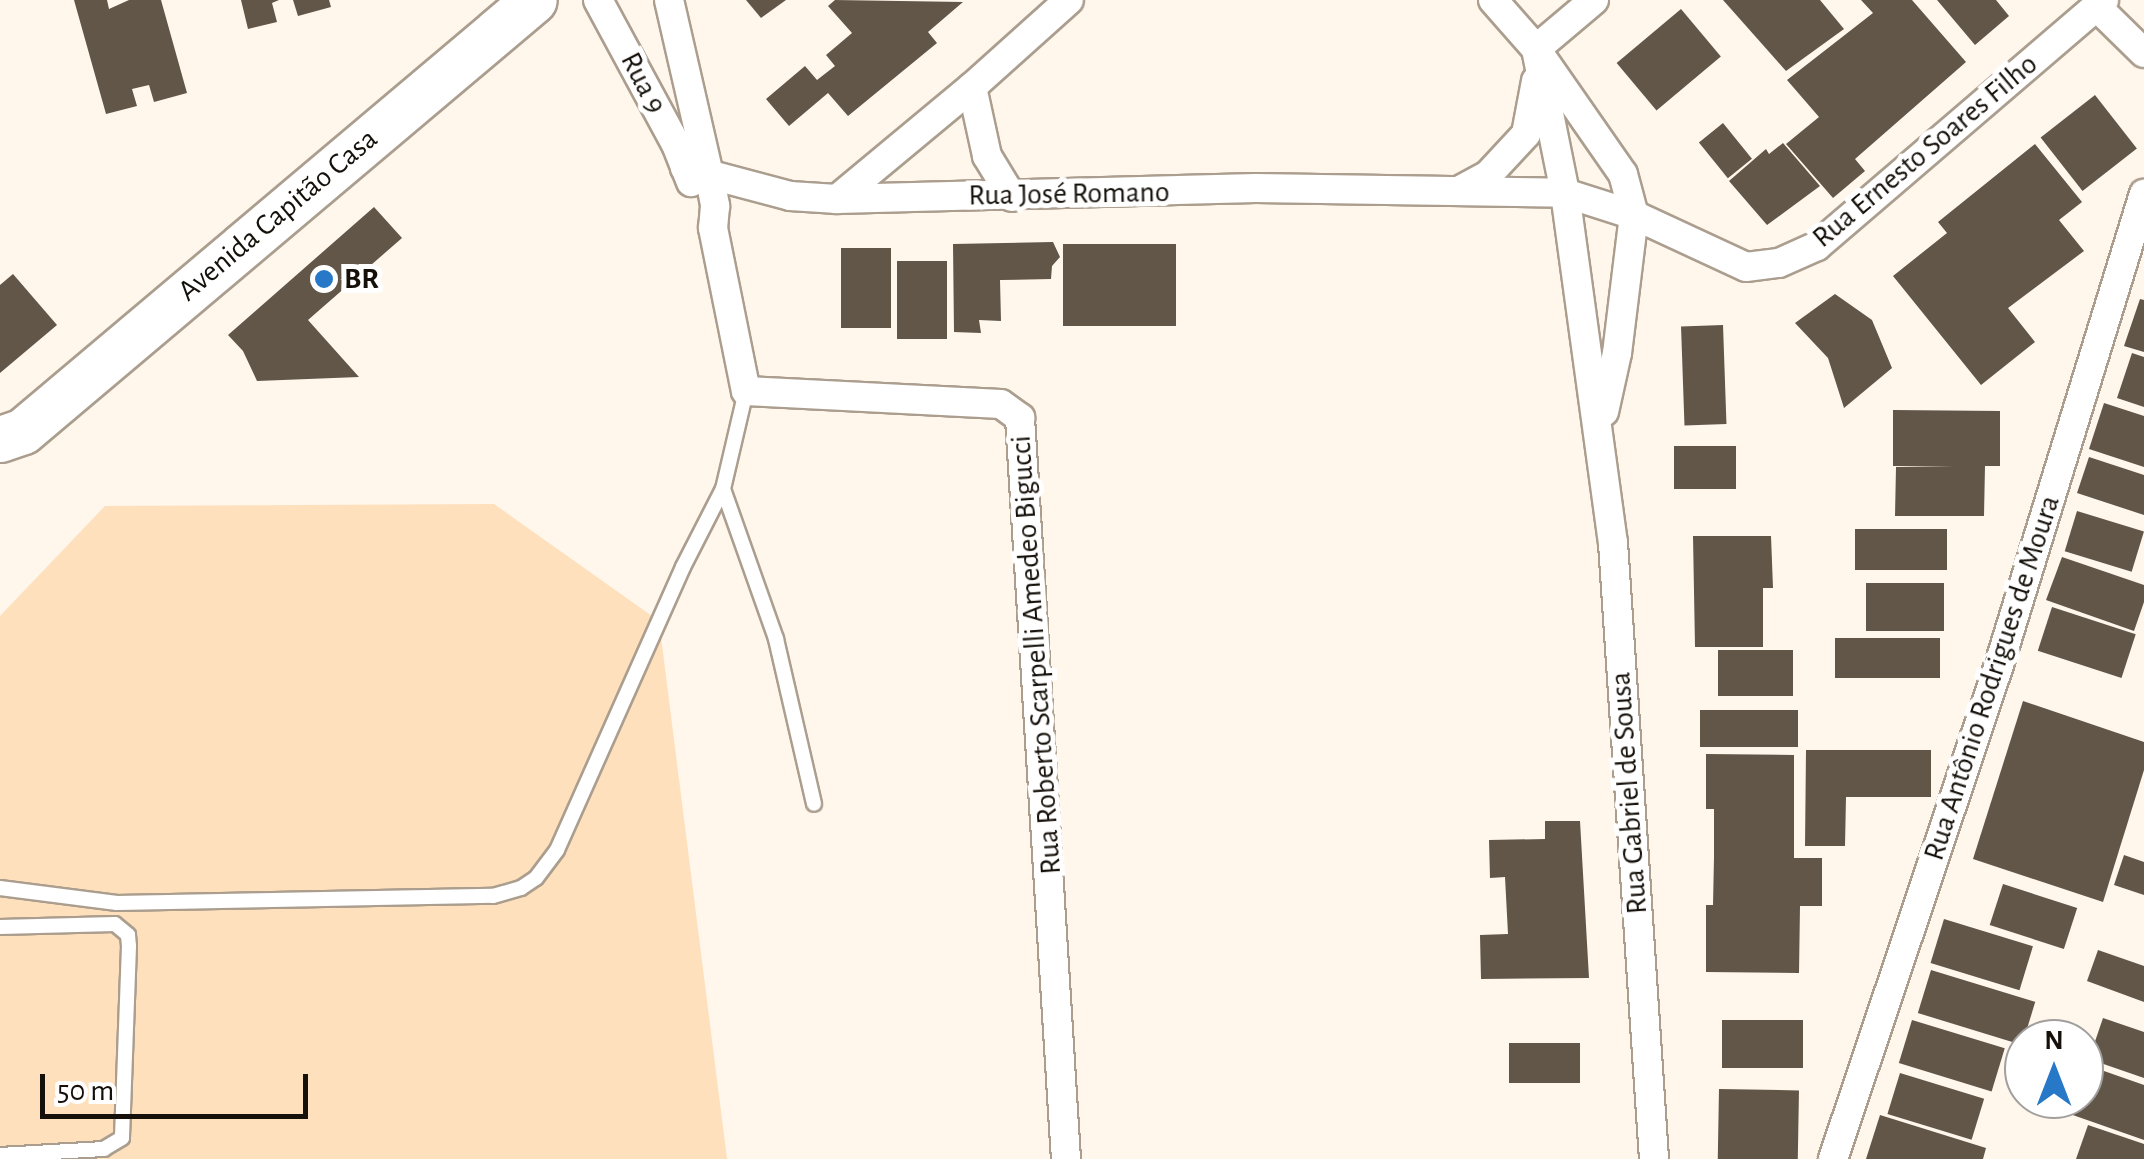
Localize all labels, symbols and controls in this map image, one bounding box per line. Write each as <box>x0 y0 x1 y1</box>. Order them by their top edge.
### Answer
street label: Rua 9 <box>612 46 674 120</box>
street label: Rua Ernesto Soares Filho <box>1805 46 2045 256</box>
street label: Avenida Capitão Casa <box>171 121 385 309</box>
street label: Rua José Romano <box>968 174 1170 214</box>
place label: BR <box>344 261 379 297</box>
marker: BR <box>313 268 335 290</box>
street label: Rua Roberto Scarpelli Amedeo Bigucci <box>1003 434 1069 876</box>
street label: Rua Antônio Rodrigues de Moura <box>1916 491 2068 865</box>
street label: Rua Gabriel de Sousa <box>1603 671 1655 915</box>
north arrow <box>2004 1019 2104 1119</box>
text: N <box>2044 1027 2064 1055</box>
scale bar <box>45 1054 312 1116</box>
text: 50 m <box>57 1076 114 1106</box>

